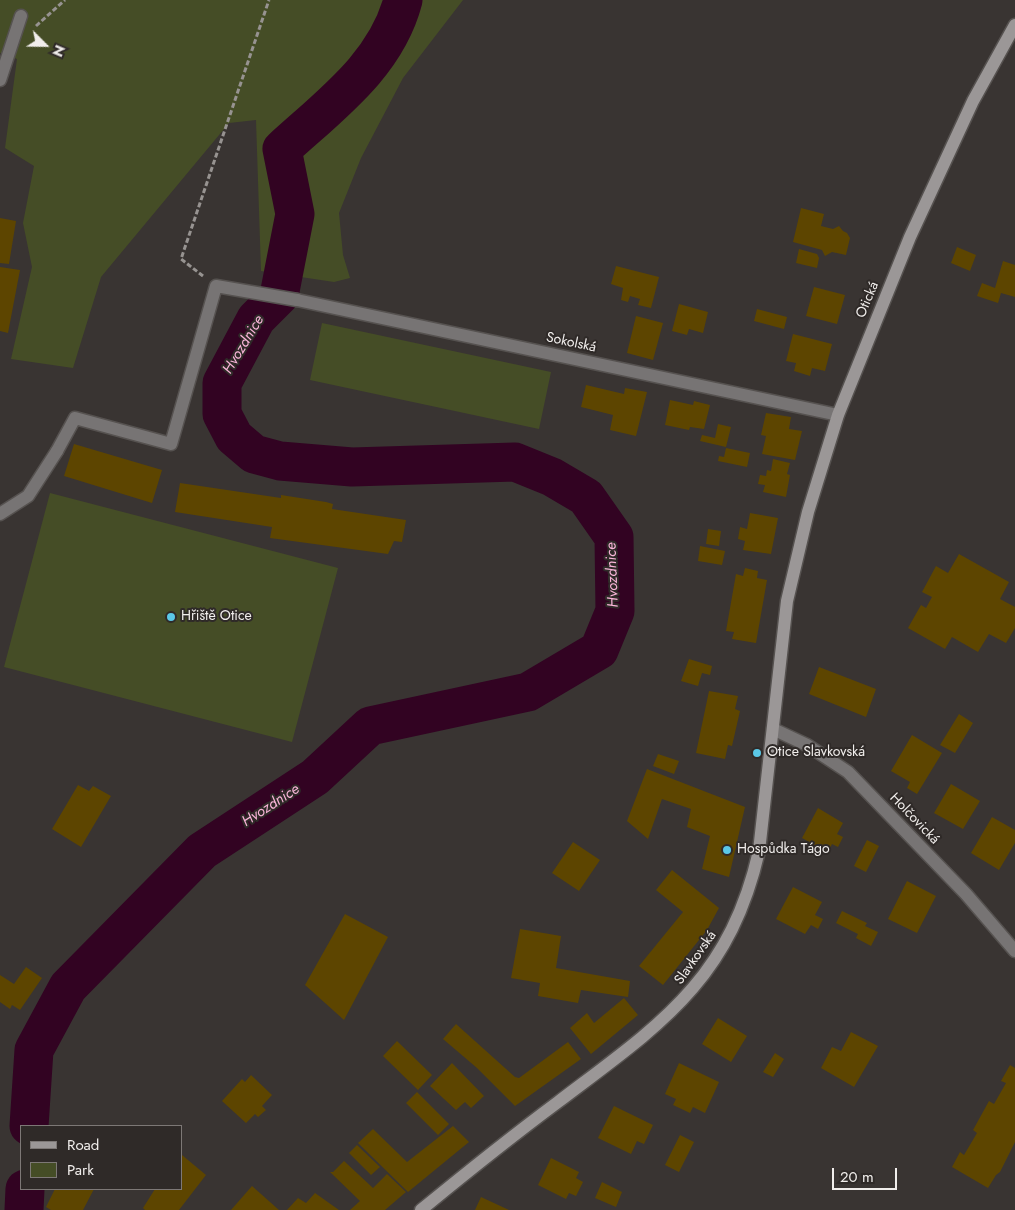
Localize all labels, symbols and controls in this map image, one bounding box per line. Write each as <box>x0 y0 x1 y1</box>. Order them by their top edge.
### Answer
north arrow <box>20 20 70 70</box>
text: N <box>47 42 70 60</box>
street label: Otická <box>853 279 883 321</box>
water label: Hvozdnice <box>220 312 268 378</box>
street label: Sokolská <box>544 330 598 356</box>
water label: Hvozdnice <box>603 542 623 608</box>
place label: Hřiště Otice <box>181 609 252 625</box>
marker: Hřiště Otice <box>165 611 177 623</box>
place label: Otice Slavkovská <box>767 745 865 761</box>
marker: Otice Slavkovská <box>751 747 763 759</box>
water label: Hvozdnice <box>239 781 303 831</box>
street label: Holčovická <box>886 790 942 848</box>
place label: Hospůdka Tágo <box>737 842 830 858</box>
marker: Hospůdka Tágo <box>721 844 733 856</box>
street label: Slavkovská <box>671 928 721 988</box>
legend <box>20 1125 182 1190</box>
text: Road <box>67 1134 99 1156</box>
scale bar <box>835 1158 900 1190</box>
text: Park <box>67 1159 94 1181</box>
text: 20 m <box>840 1166 874 1188</box>

